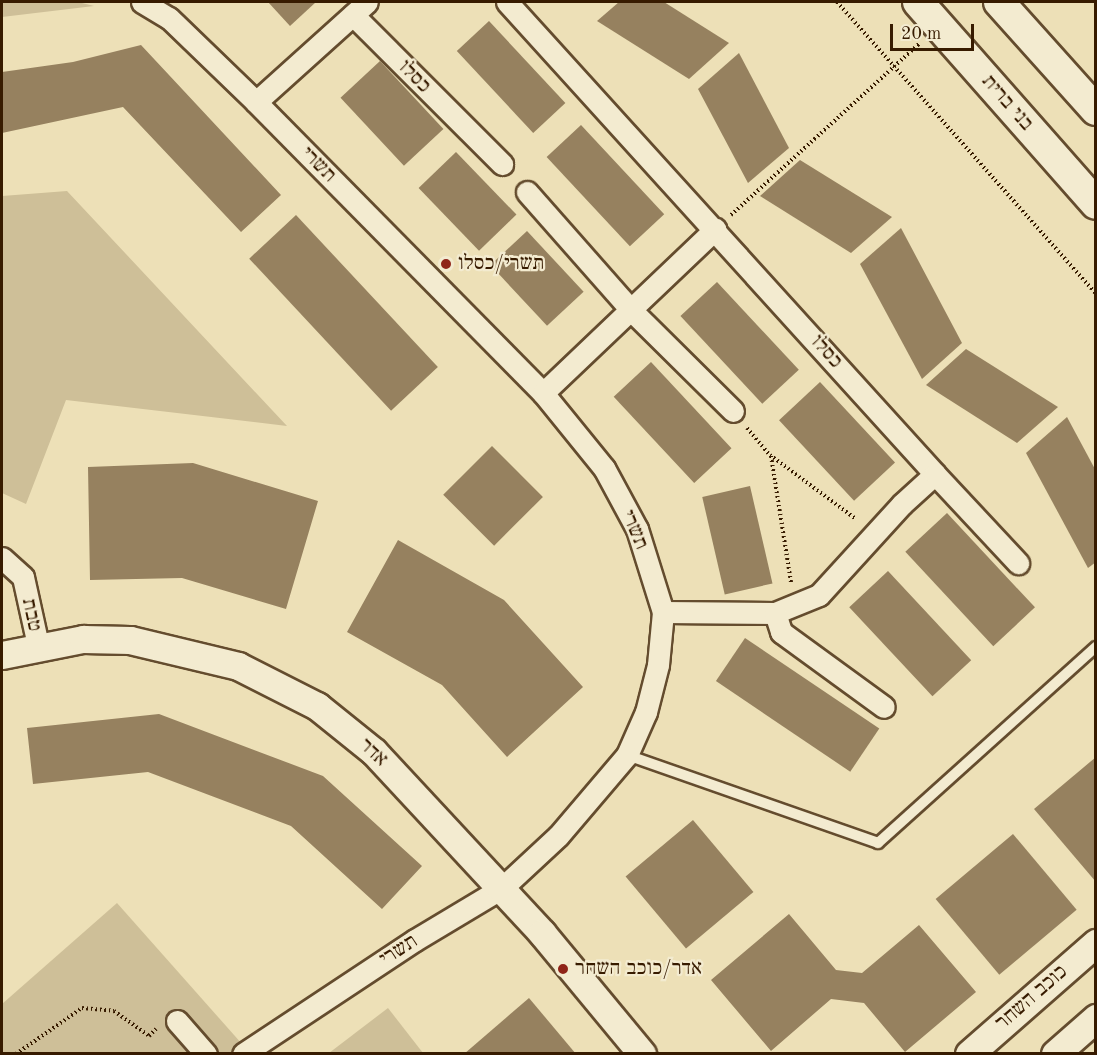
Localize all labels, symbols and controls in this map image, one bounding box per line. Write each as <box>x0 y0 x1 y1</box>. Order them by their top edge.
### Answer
scale bar <box>893 12 977 50</box>
text: 20 m <box>901 25 941 43</box>
street label: כסלו <box>392 55 436 99</box>
street label: בני ברית <box>976 70 1038 136</box>
street label: תשרי <box>295 142 341 188</box>
place label: תשרי/כסלו <box>458 251 544 277</box>
marker: תשרי/כסלו <box>439 257 453 271</box>
street label: כסלו <box>804 330 848 374</box>
street label: תשרי <box>614 506 654 554</box>
street label: טבת <box>15 596 47 634</box>
street label: אדר <box>353 733 393 773</box>
street label: תשרי <box>375 929 423 973</box>
place label: אדר/כוכב השחר <box>575 956 702 982</box>
street label: כוכב השחר <box>991 960 1073 1036</box>
marker: אדר/כוכב השחר <box>556 962 570 976</box>

